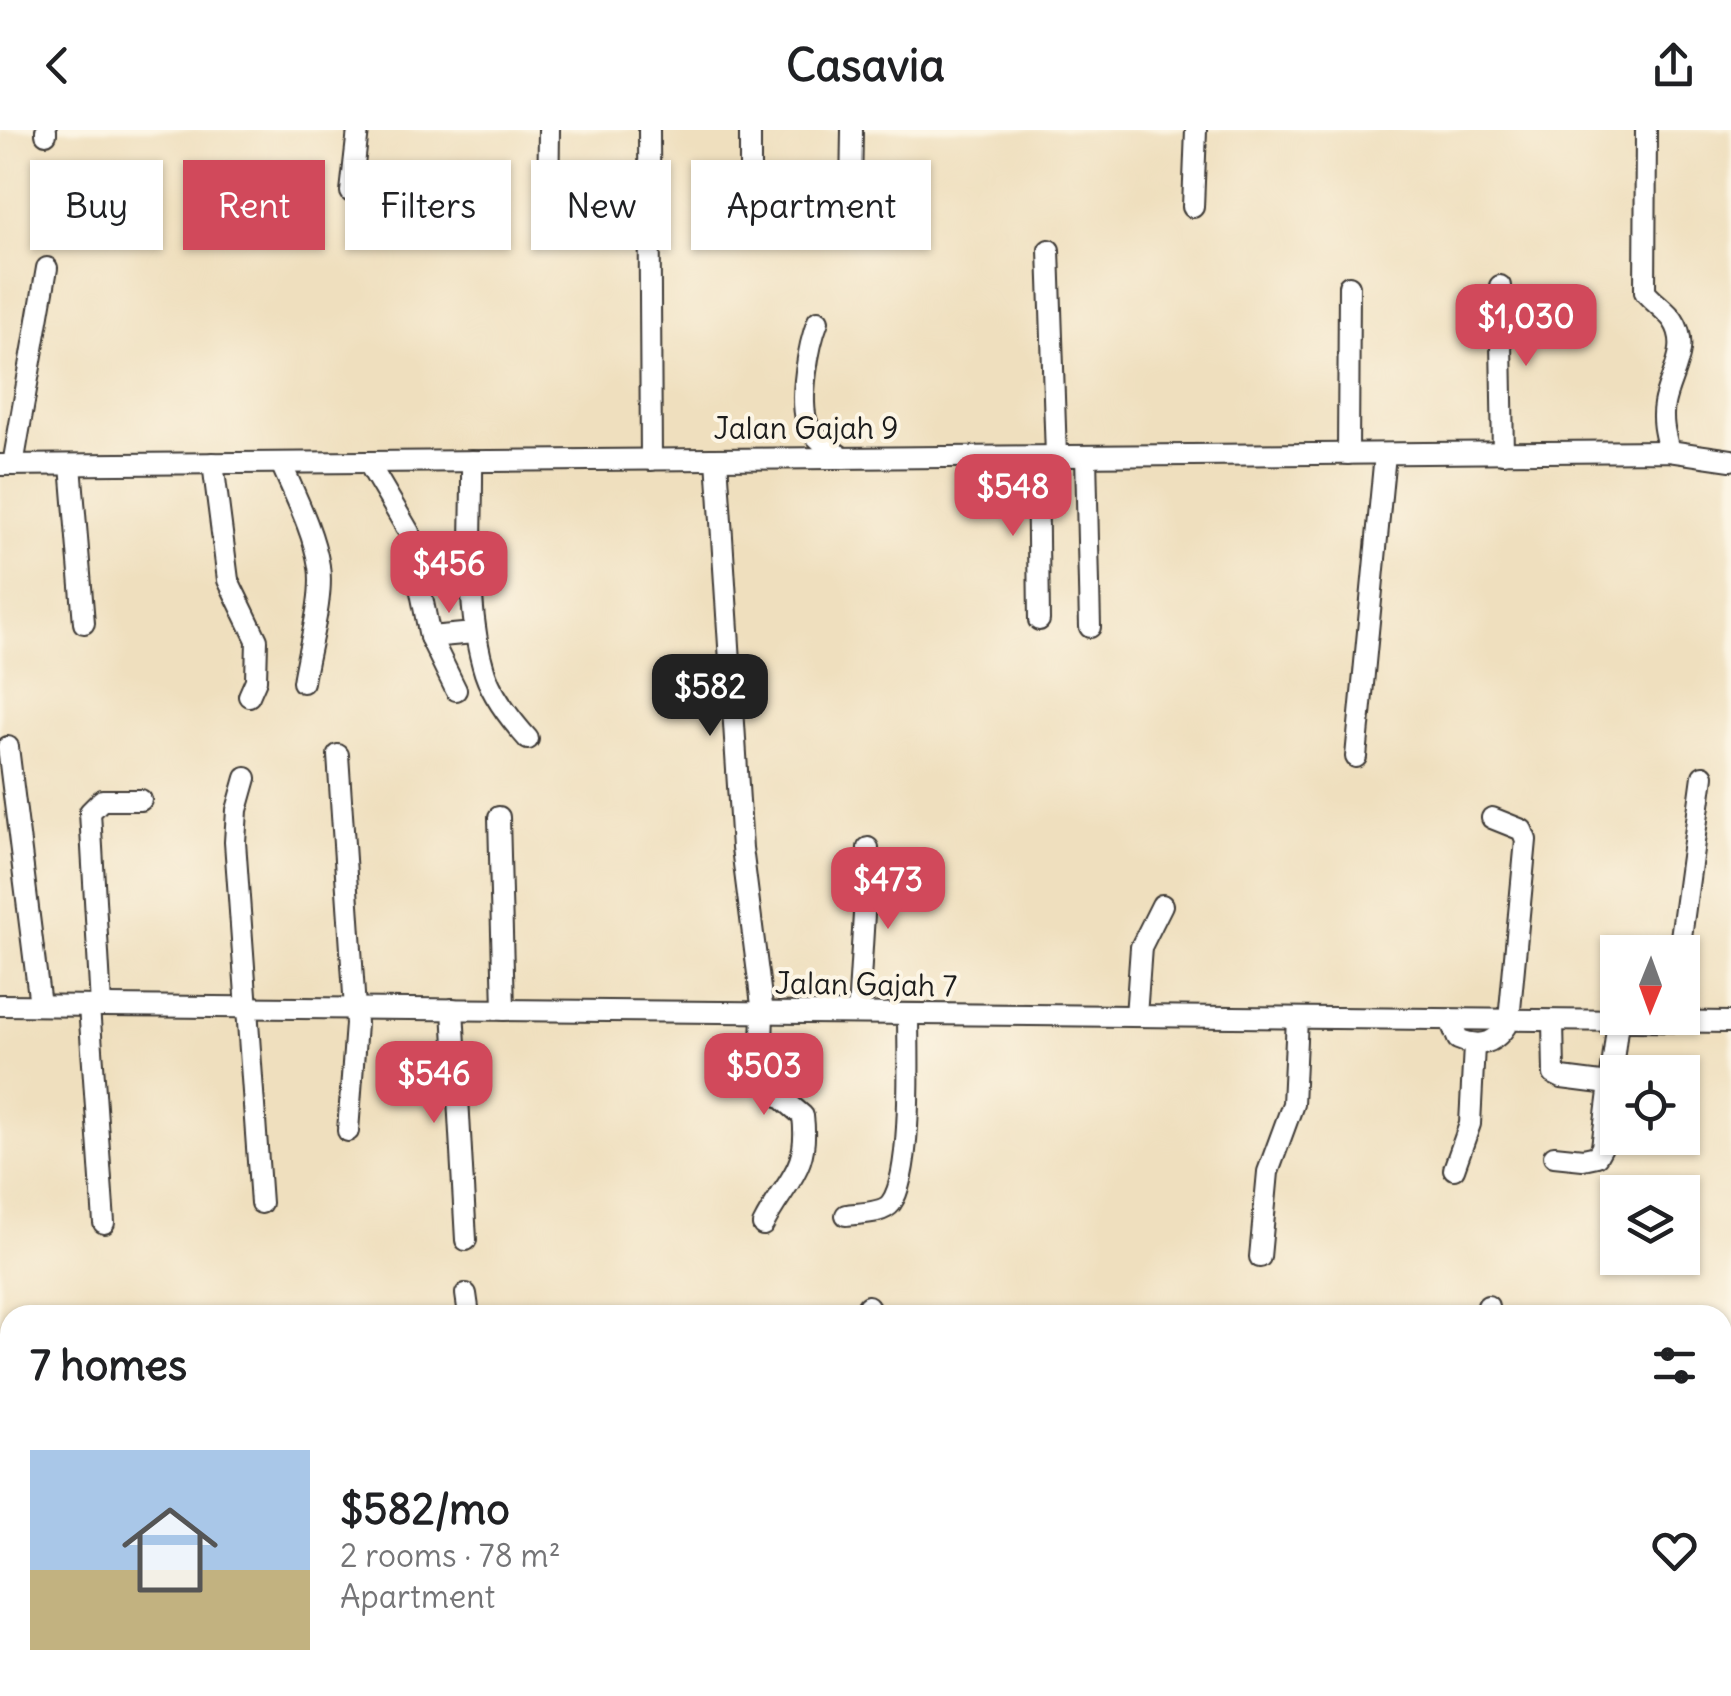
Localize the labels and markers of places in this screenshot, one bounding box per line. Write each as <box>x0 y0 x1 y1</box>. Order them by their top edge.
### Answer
pin: $1,030 <box>1445 284 1607 369</box>
pin: $548 <box>954 454 1072 539</box>
pin: $456 <box>390 531 508 616</box>
pin: $582 <box>651 654 769 739</box>
pin: $473 <box>829 847 947 932</box>
pin: $503 <box>705 1033 823 1118</box>
pin: $546 <box>375 1041 493 1126</box>

